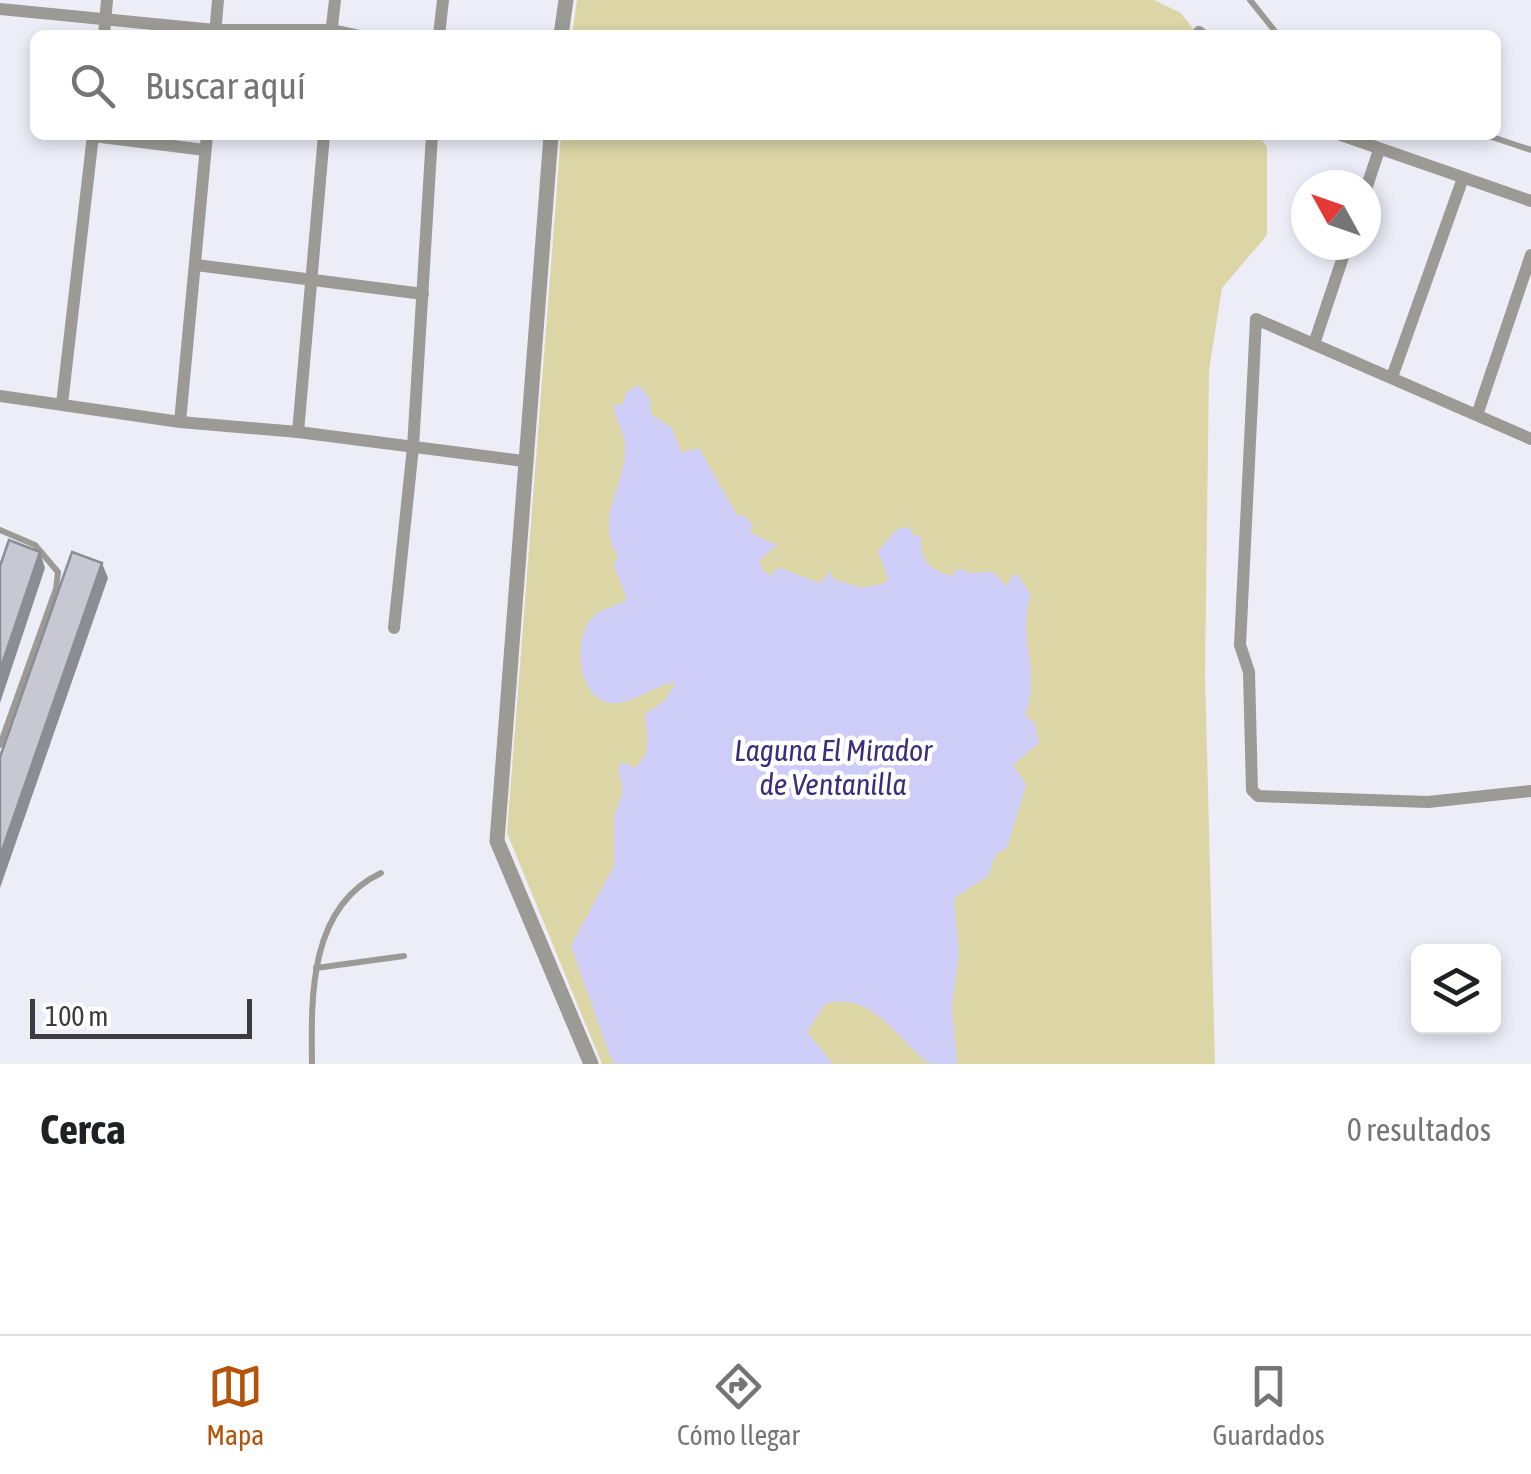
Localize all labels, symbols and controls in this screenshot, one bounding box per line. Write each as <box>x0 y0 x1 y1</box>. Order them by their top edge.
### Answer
search box <box>30 30 1501 140</box>
icon: search <box>65 58 120 113</box>
text: Buscar aquí <box>145 64 306 107</box>
north arrow <box>1291 170 1381 260</box>
water label: Laguna El Mirador de Ventanilla <box>734 733 933 801</box>
map controls <box>1411 944 1501 1034</box>
button: layers <box>1411 944 1501 1034</box>
scale bar <box>30 994 252 1038</box>
text: 100 m <box>45 1000 108 1032</box>
text: Cerca <box>40 1105 125 1153</box>
text: 0 resultados <box>1347 1111 1491 1148</box>
tab: Mapa <box>206 1359 264 1451</box>
tab: Cómo llegar <box>677 1359 800 1451</box>
tab: Guardados <box>1212 1359 1325 1451</box>

